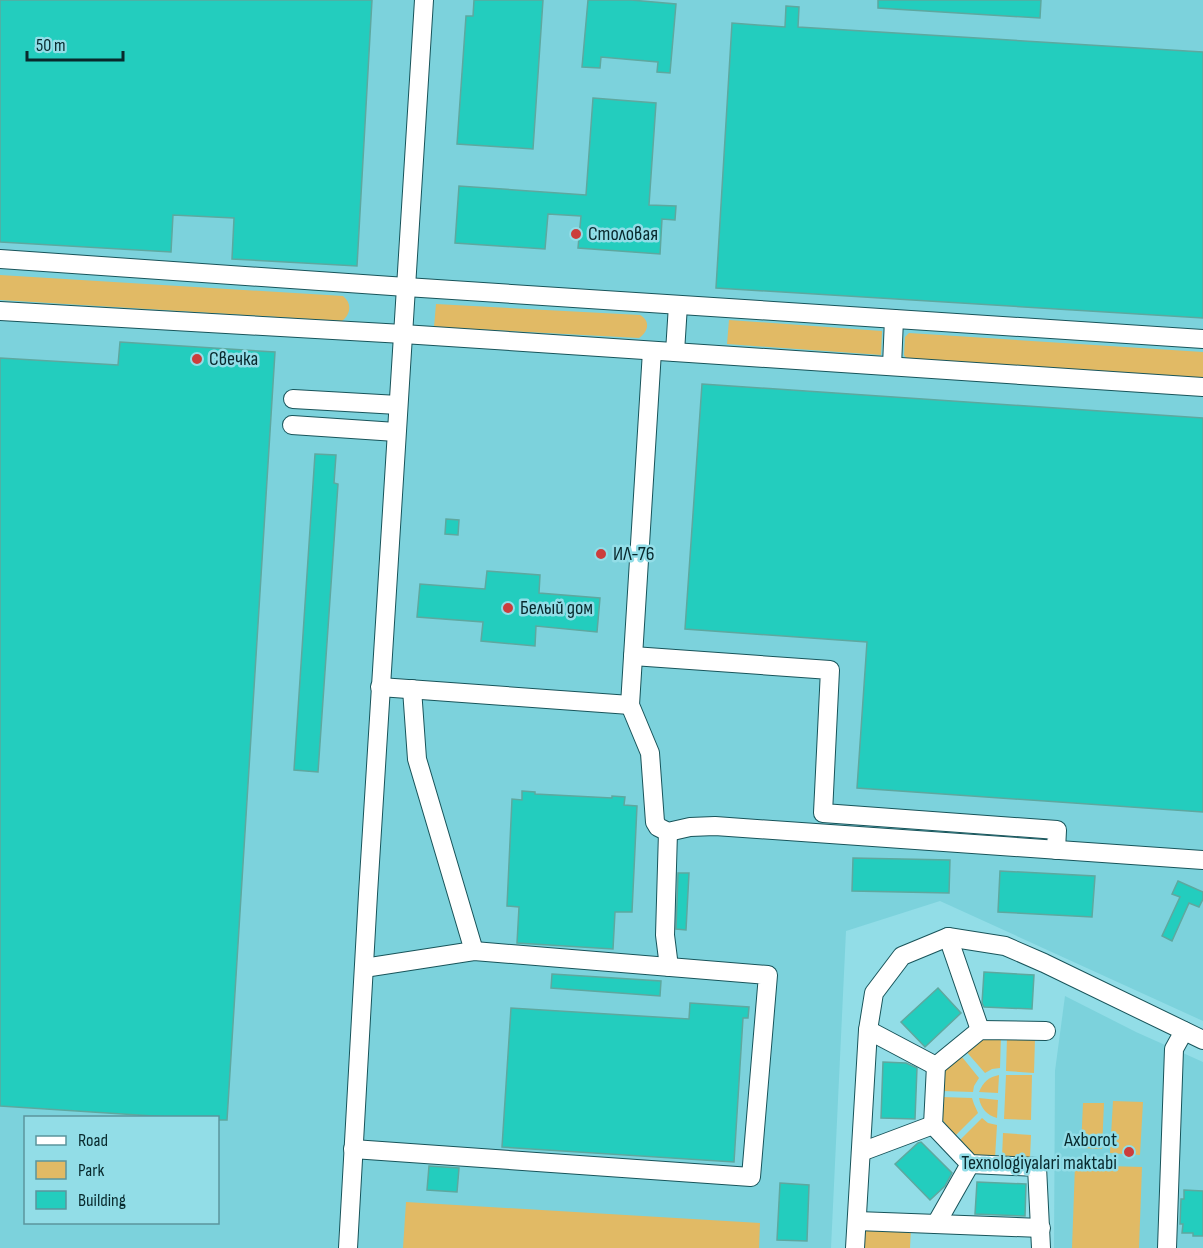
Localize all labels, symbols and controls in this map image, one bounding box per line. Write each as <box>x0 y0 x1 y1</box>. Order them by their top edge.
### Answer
scale bar <box>27 24 123 62</box>
text: 50 m <box>36 35 66 56</box>
place label: Столовая <box>588 222 658 246</box>
marker: Столовая <box>569 227 583 241</box>
place label: Свечка <box>209 347 258 371</box>
marker: Свечка <box>190 352 204 366</box>
place label: ИЛ-76 <box>613 542 654 566</box>
marker: ИЛ-76 <box>594 547 608 561</box>
place label: Белый дом <box>520 596 593 620</box>
marker: Белый дом <box>501 601 515 615</box>
legend <box>24 1116 219 1224</box>
place label: Axborot Texnologiyalari maktabi <box>961 1128 1117 1175</box>
text: Road <box>78 1130 108 1151</box>
marker: Axborot Texnologiyalari maktabi <box>1122 1145 1136 1159</box>
text: Park <box>78 1160 104 1181</box>
text: Building <box>78 1190 126 1211</box>

